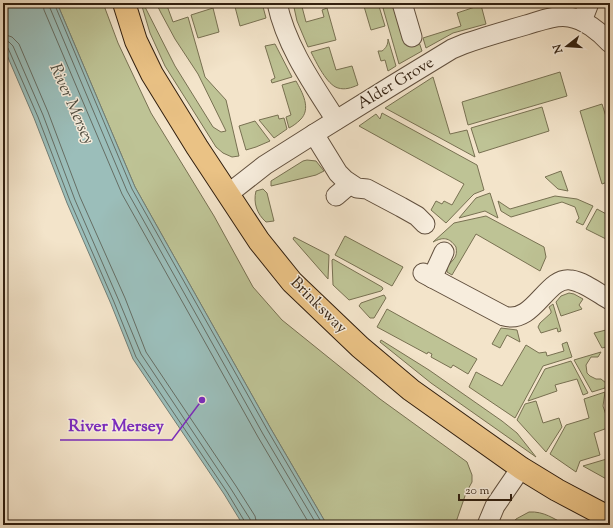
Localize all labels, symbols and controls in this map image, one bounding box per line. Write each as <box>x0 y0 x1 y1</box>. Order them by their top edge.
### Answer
north arrow <box>547 26 587 66</box>
text: N <box>549 42 568 56</box>
street label: Alder Grove <box>353 52 439 116</box>
water label: River Mersey <box>43 60 99 148</box>
street label: Brinksway <box>284 272 352 340</box>
callout: River Mersey <box>60 411 172 440</box>
text: River Mersey <box>68 415 164 439</box>
scale bar <box>459 476 511 502</box>
text: 20 m <box>465 482 490 500</box>

